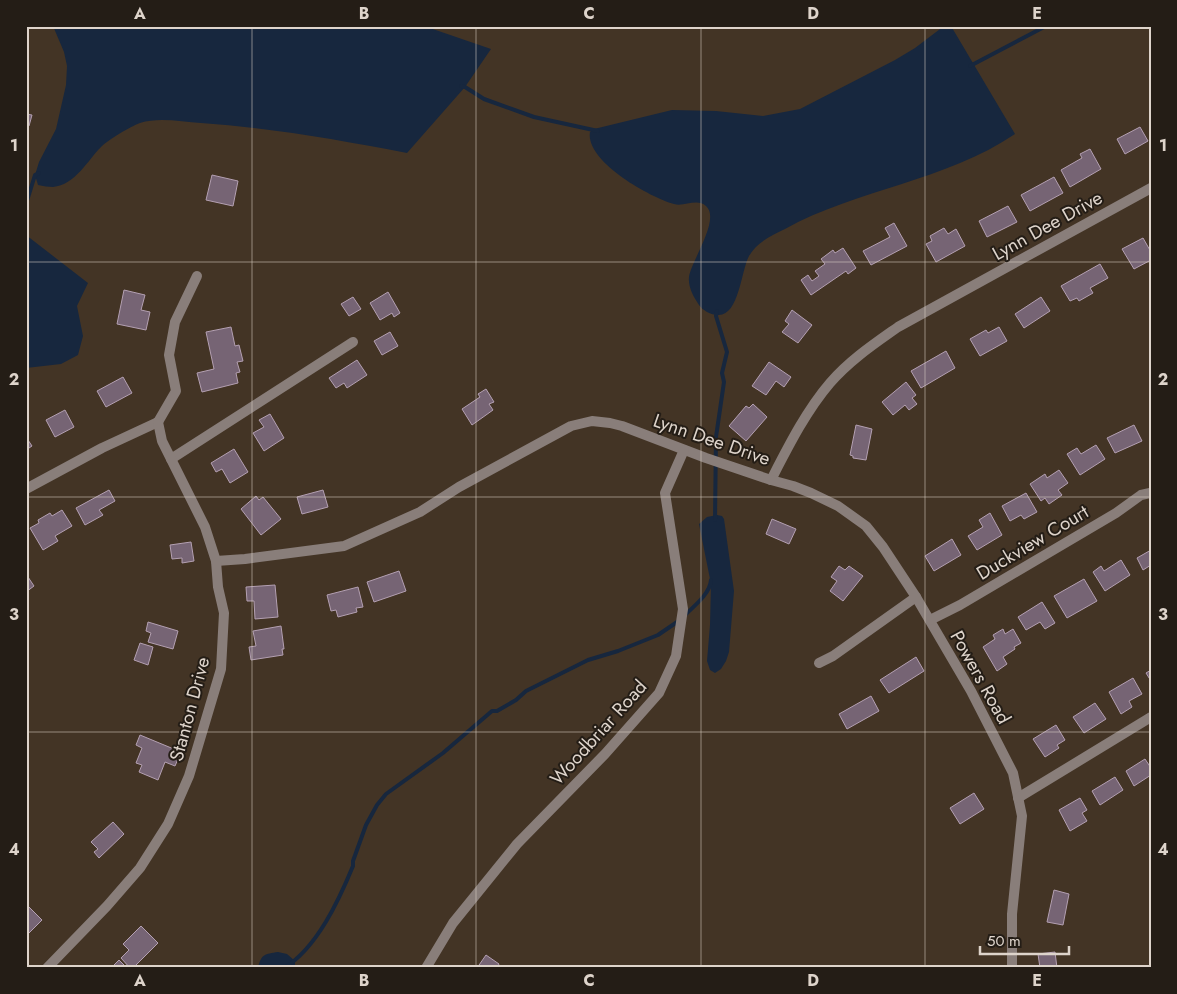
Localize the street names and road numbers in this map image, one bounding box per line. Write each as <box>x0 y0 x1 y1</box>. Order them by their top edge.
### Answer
street label: Lynn Dee Drive <box>987 184 1107 267</box>
street label: Lynn Dee Drive <box>650 407 774 472</box>
street label: Duckview Court <box>971 498 1094 587</box>
street label: Powers Road <box>944 626 1017 729</box>
street label: Stanton Drive <box>163 654 216 764</box>
street label: Woodbriar Road <box>544 674 653 791</box>

